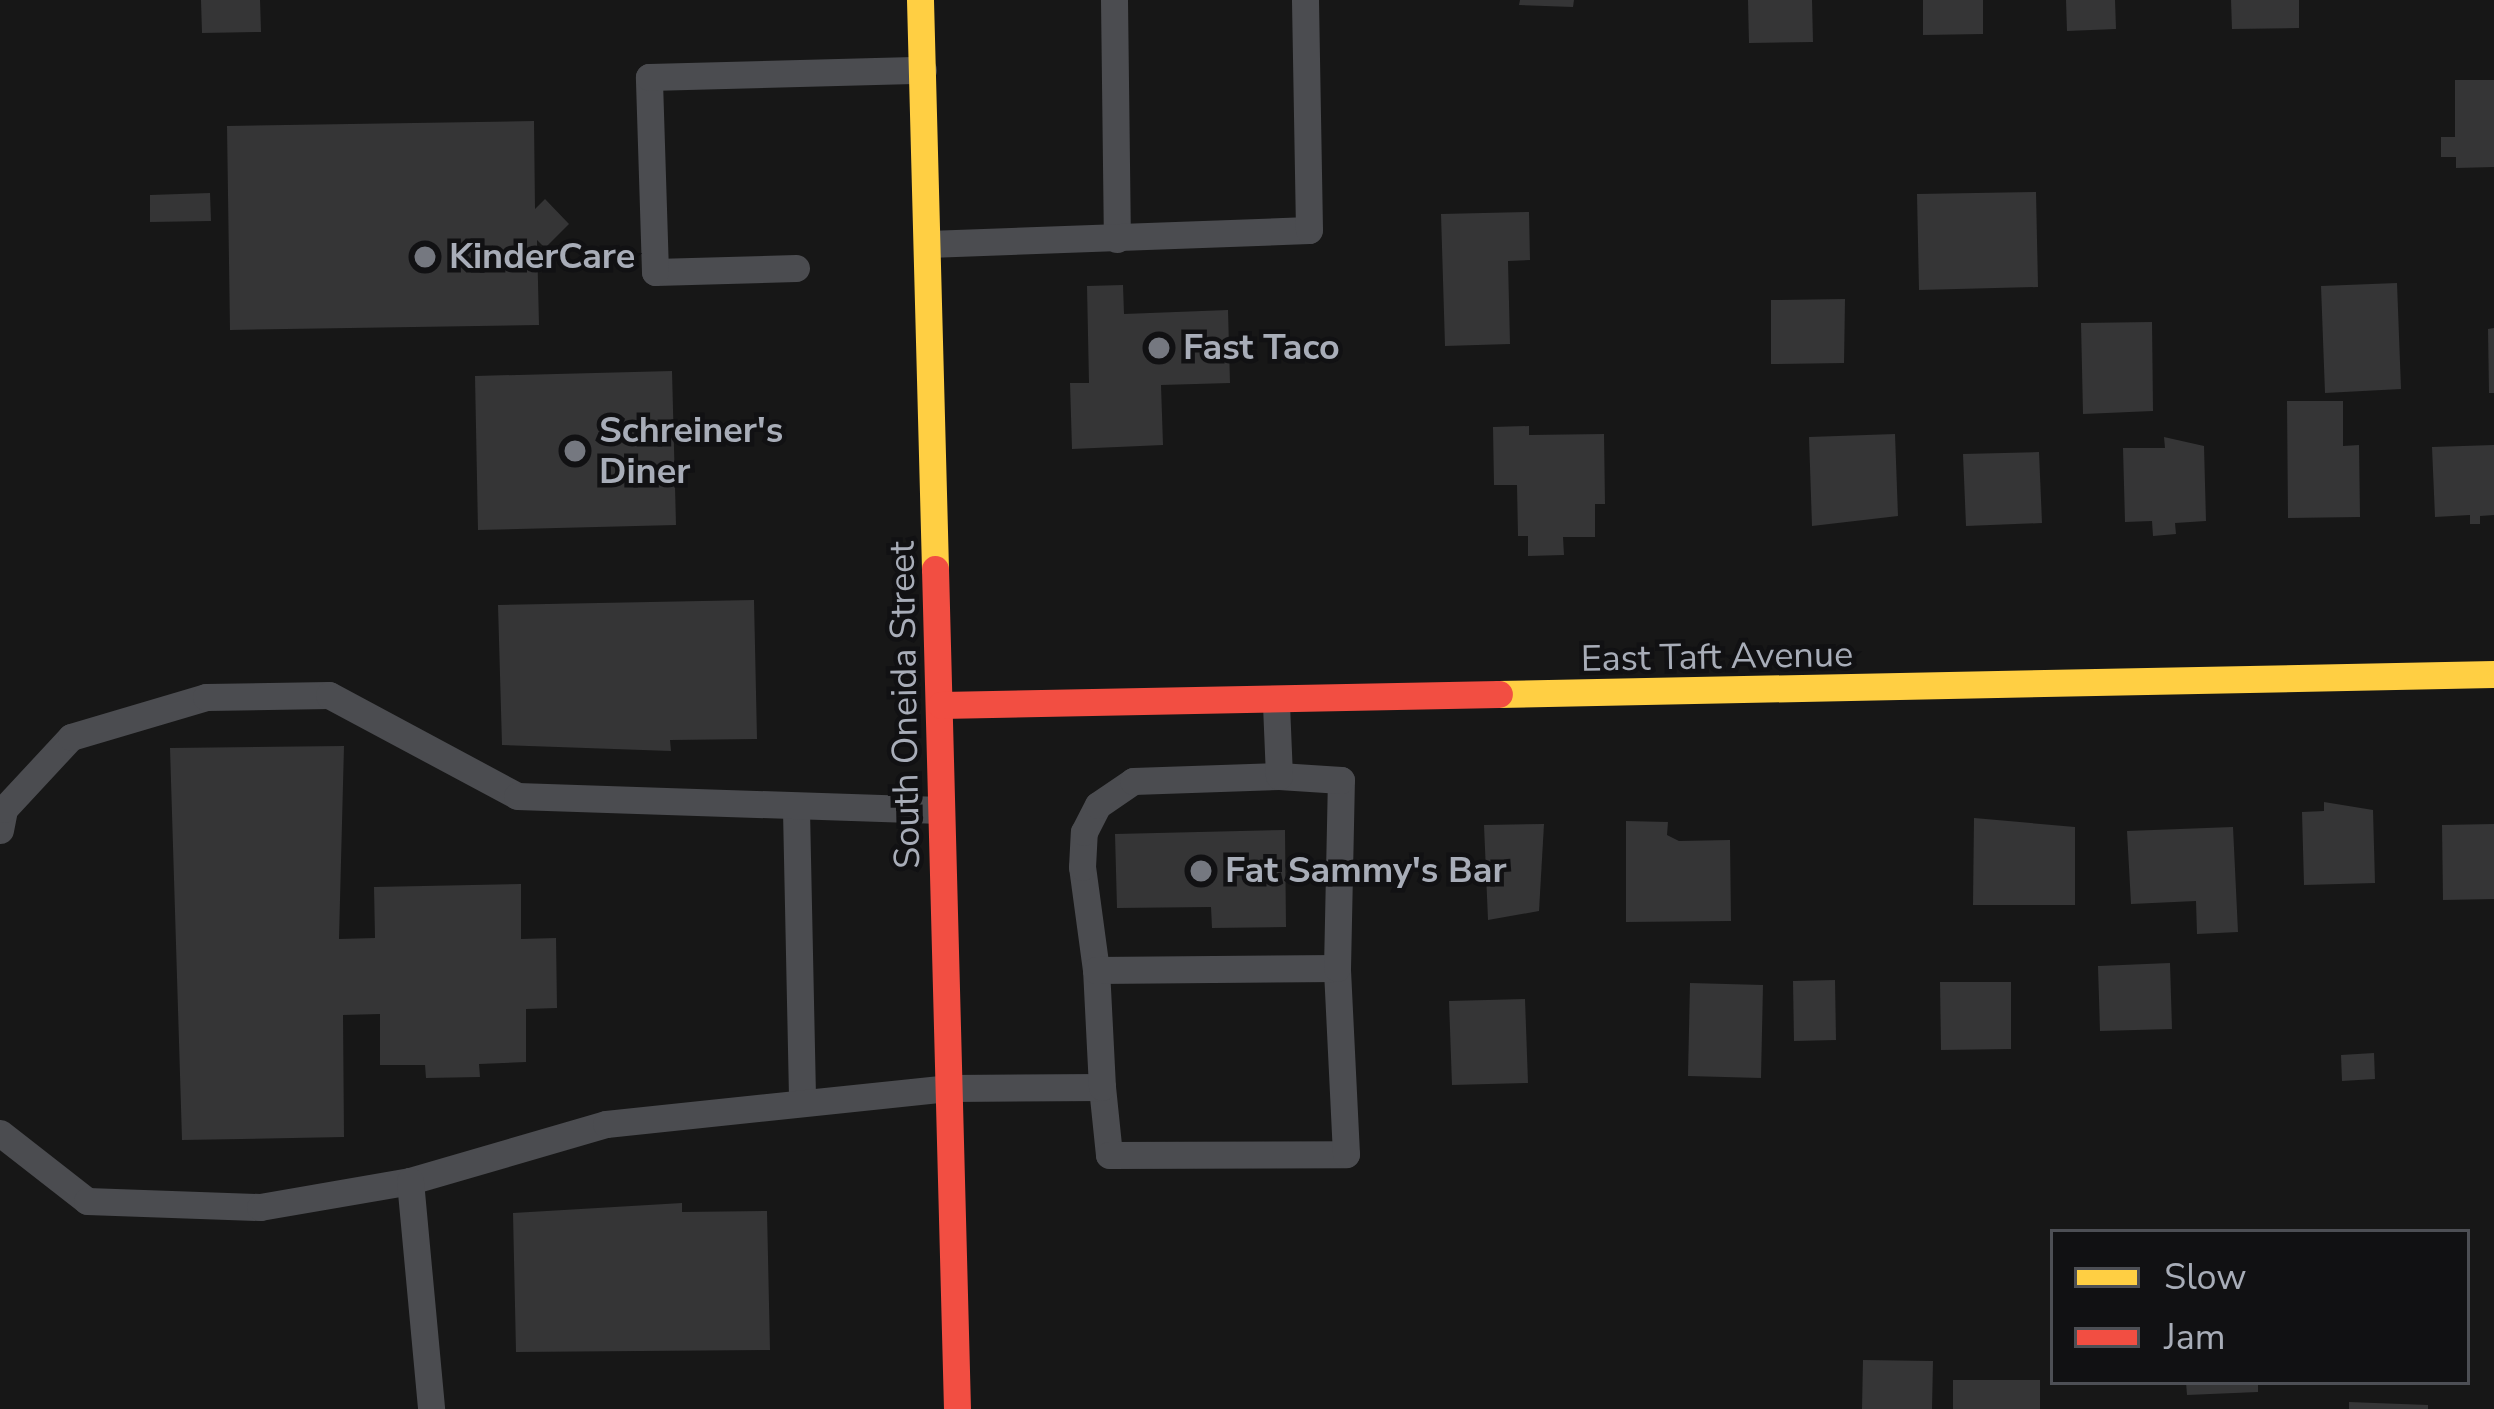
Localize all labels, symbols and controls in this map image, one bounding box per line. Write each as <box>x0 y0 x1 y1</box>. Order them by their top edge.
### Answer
place label: KinderCare <box>449 235 635 279</box>
marker: KinderCare <box>412 244 438 270</box>
place label: Fast Taco <box>1183 326 1340 370</box>
marker: Fast Taco <box>1146 335 1172 361</box>
place label: Schreiner's Diner <box>599 408 783 493</box>
marker: Schreiner's Diner <box>562 438 588 464</box>
street label: South Oneida Street <box>881 541 929 869</box>
street label: East Taft Avenue <box>1581 633 1853 681</box>
place label: Fat Sammy's Bar <box>1225 849 1507 893</box>
marker: Fat Sammy's Bar <box>1188 858 1214 884</box>
legend <box>2050 1229 2470 1385</box>
text: Slow <box>2164 1253 2247 1302</box>
text: Jam <box>2164 1313 2226 1362</box>

